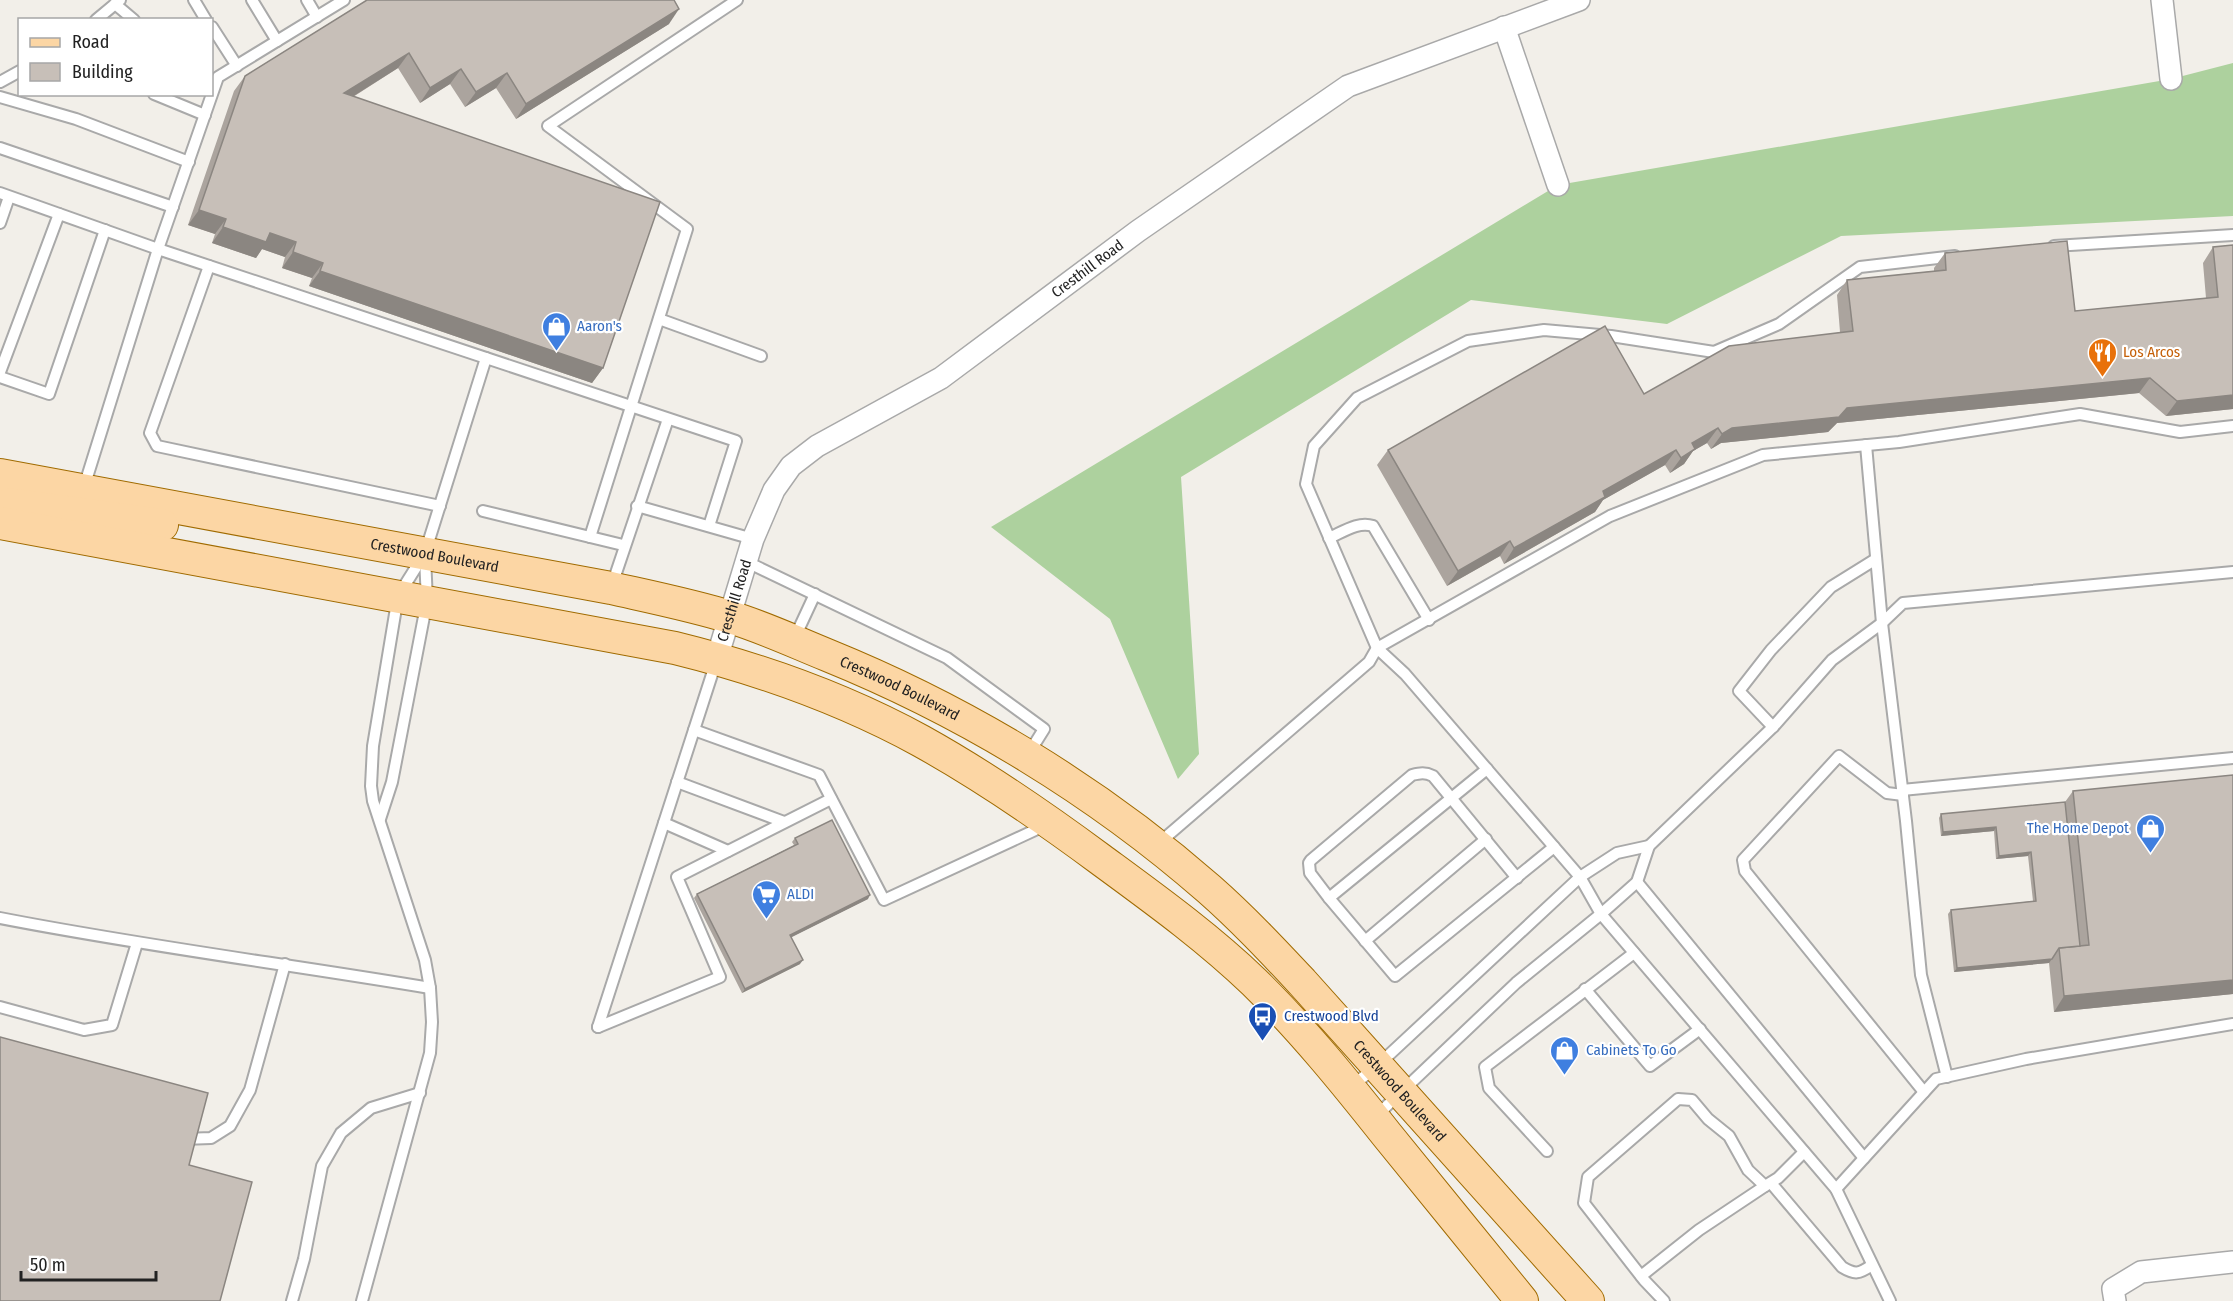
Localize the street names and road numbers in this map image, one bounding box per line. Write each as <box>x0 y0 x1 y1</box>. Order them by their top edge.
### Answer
street label: Cresthill Road <box>1048 236 1127 301</box>
street label: Crestwood Boulevard <box>369 535 500 576</box>
street label: Cresthill Road <box>713 557 755 644</box>
street label: Crestwood Boulevard <box>837 652 962 724</box>
street label: Crestwood Boulevard <box>1350 1037 1450 1145</box>

